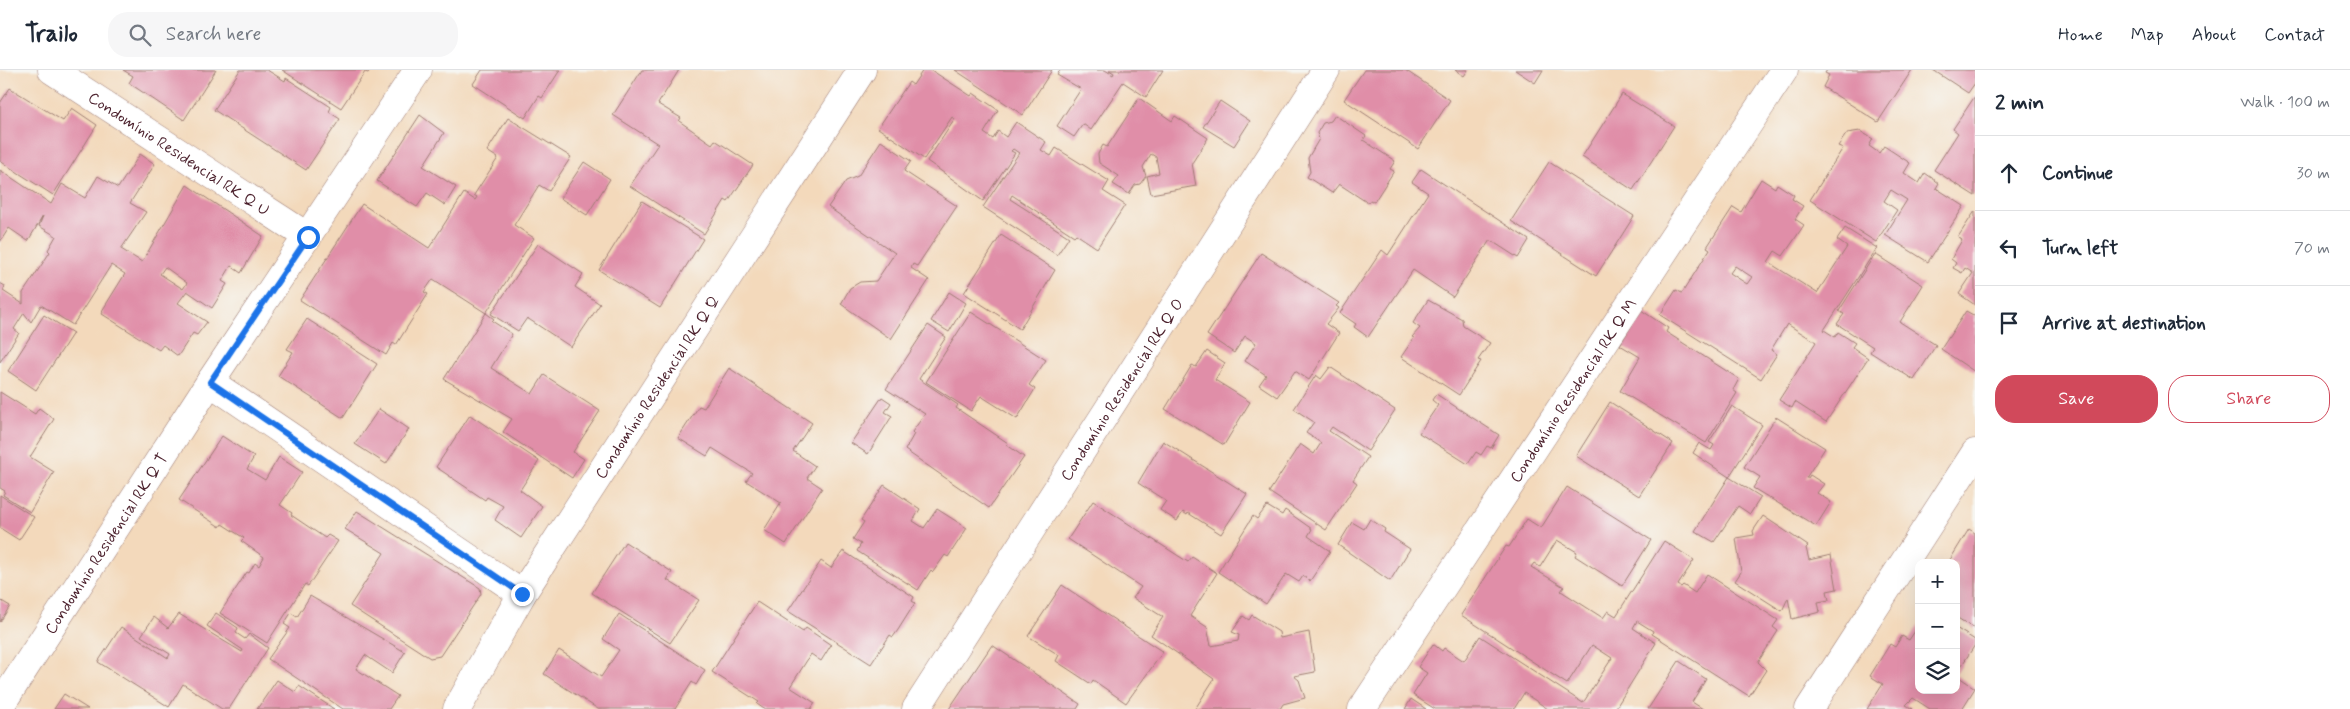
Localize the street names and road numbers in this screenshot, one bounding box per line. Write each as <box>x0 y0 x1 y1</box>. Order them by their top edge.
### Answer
street label: Condomínio Residencial RK Q U <box>84 87 273 221</box>
street label: Condomínio Residencial RK Q Q <box>591 292 725 483</box>
street label: Condomínio Residencial RK Q O <box>1056 295 1189 485</box>
street label: Condomínio Residencial RK Q M <box>1505 295 1642 487</box>
street label: Condomínio Residencial RK Q T <box>40 450 173 638</box>

